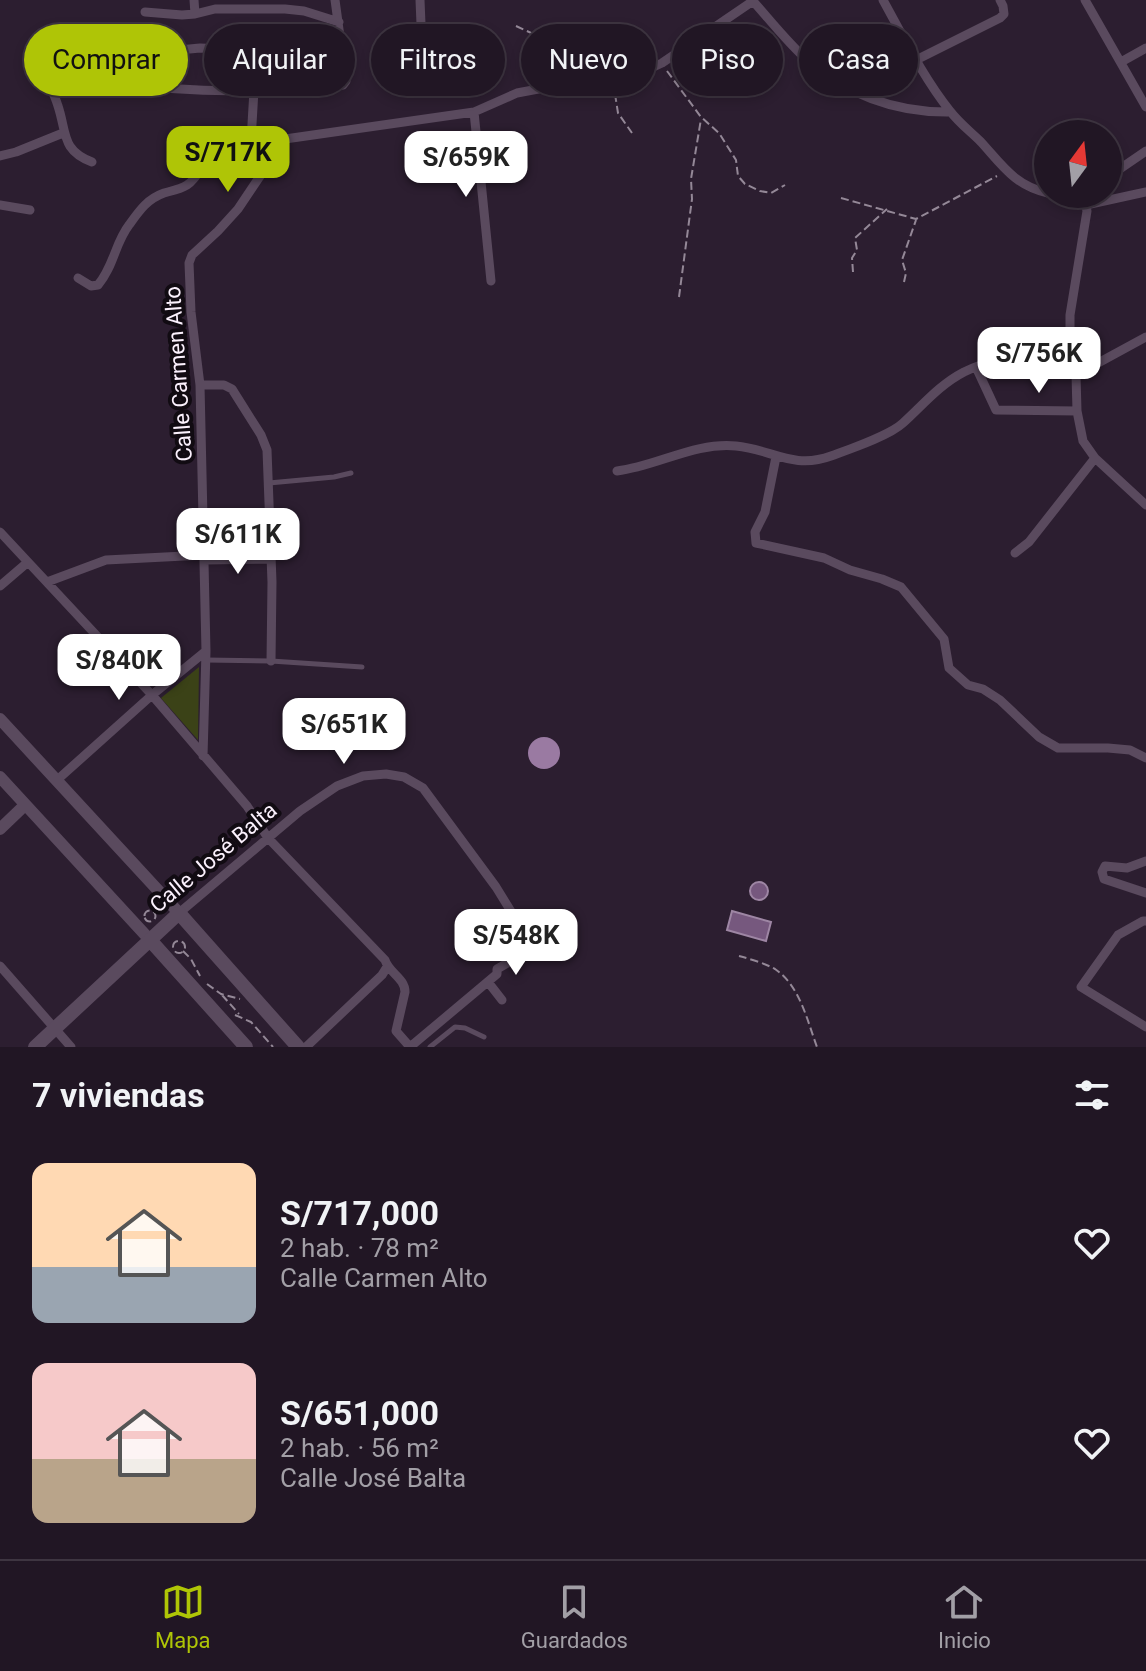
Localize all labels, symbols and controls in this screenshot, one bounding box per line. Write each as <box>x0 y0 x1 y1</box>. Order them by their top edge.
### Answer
chip: Comprar <box>24 24 188 96</box>
chip: Alquilar <box>204 24 355 96</box>
chip: Filtros <box>371 24 505 96</box>
chip: Nuevo <box>521 24 656 96</box>
chip: Piso <box>672 24 783 96</box>
chip: Casa <box>799 24 918 96</box>
north arrow <box>1034 120 1122 208</box>
map controls <box>1034 120 1122 208</box>
pin: S/717K <box>163 126 293 194</box>
pin: S/659K <box>401 131 531 199</box>
text: S/717K <box>185 137 271 167</box>
text: S/659K <box>423 142 509 172</box>
street label: Calle Carmen Alto <box>160 285 197 462</box>
pin: S/756K <box>974 327 1104 395</box>
text: S/756K <box>996 338 1082 368</box>
pin: S/611K <box>173 508 303 576</box>
text: S/611K <box>195 519 281 549</box>
pin: S/840K <box>54 634 184 702</box>
text: S/840K <box>76 645 162 675</box>
pin: S/651K <box>279 698 409 766</box>
text: S/651K <box>301 709 387 739</box>
street label: Calle José Balta <box>145 797 282 918</box>
pin: S/548K <box>451 909 581 977</box>
text: S/548K <box>473 920 559 950</box>
icon: filters <box>1070 1073 1114 1117</box>
text: 7 viviendas <box>32 1075 205 1115</box>
text: S/717,000 <box>280 1193 439 1233</box>
icon: home <box>96 1195 192 1291</box>
icon: heart <box>1070 1221 1114 1265</box>
text: 2 hab. · 78 m² <box>280 1233 439 1263</box>
text: Calle Carmen Alto <box>280 1263 488 1293</box>
text: S/651,000 <box>280 1393 439 1433</box>
icon: home <box>96 1395 192 1491</box>
icon: heart <box>1070 1421 1114 1465</box>
text: 2 hab. · 56 m² <box>280 1433 439 1463</box>
text: Calle José Balta <box>280 1463 466 1493</box>
tab: Mapa <box>155 1580 211 1653</box>
tab: Guardados <box>521 1580 628 1653</box>
tab: Inicio <box>938 1580 991 1653</box>

